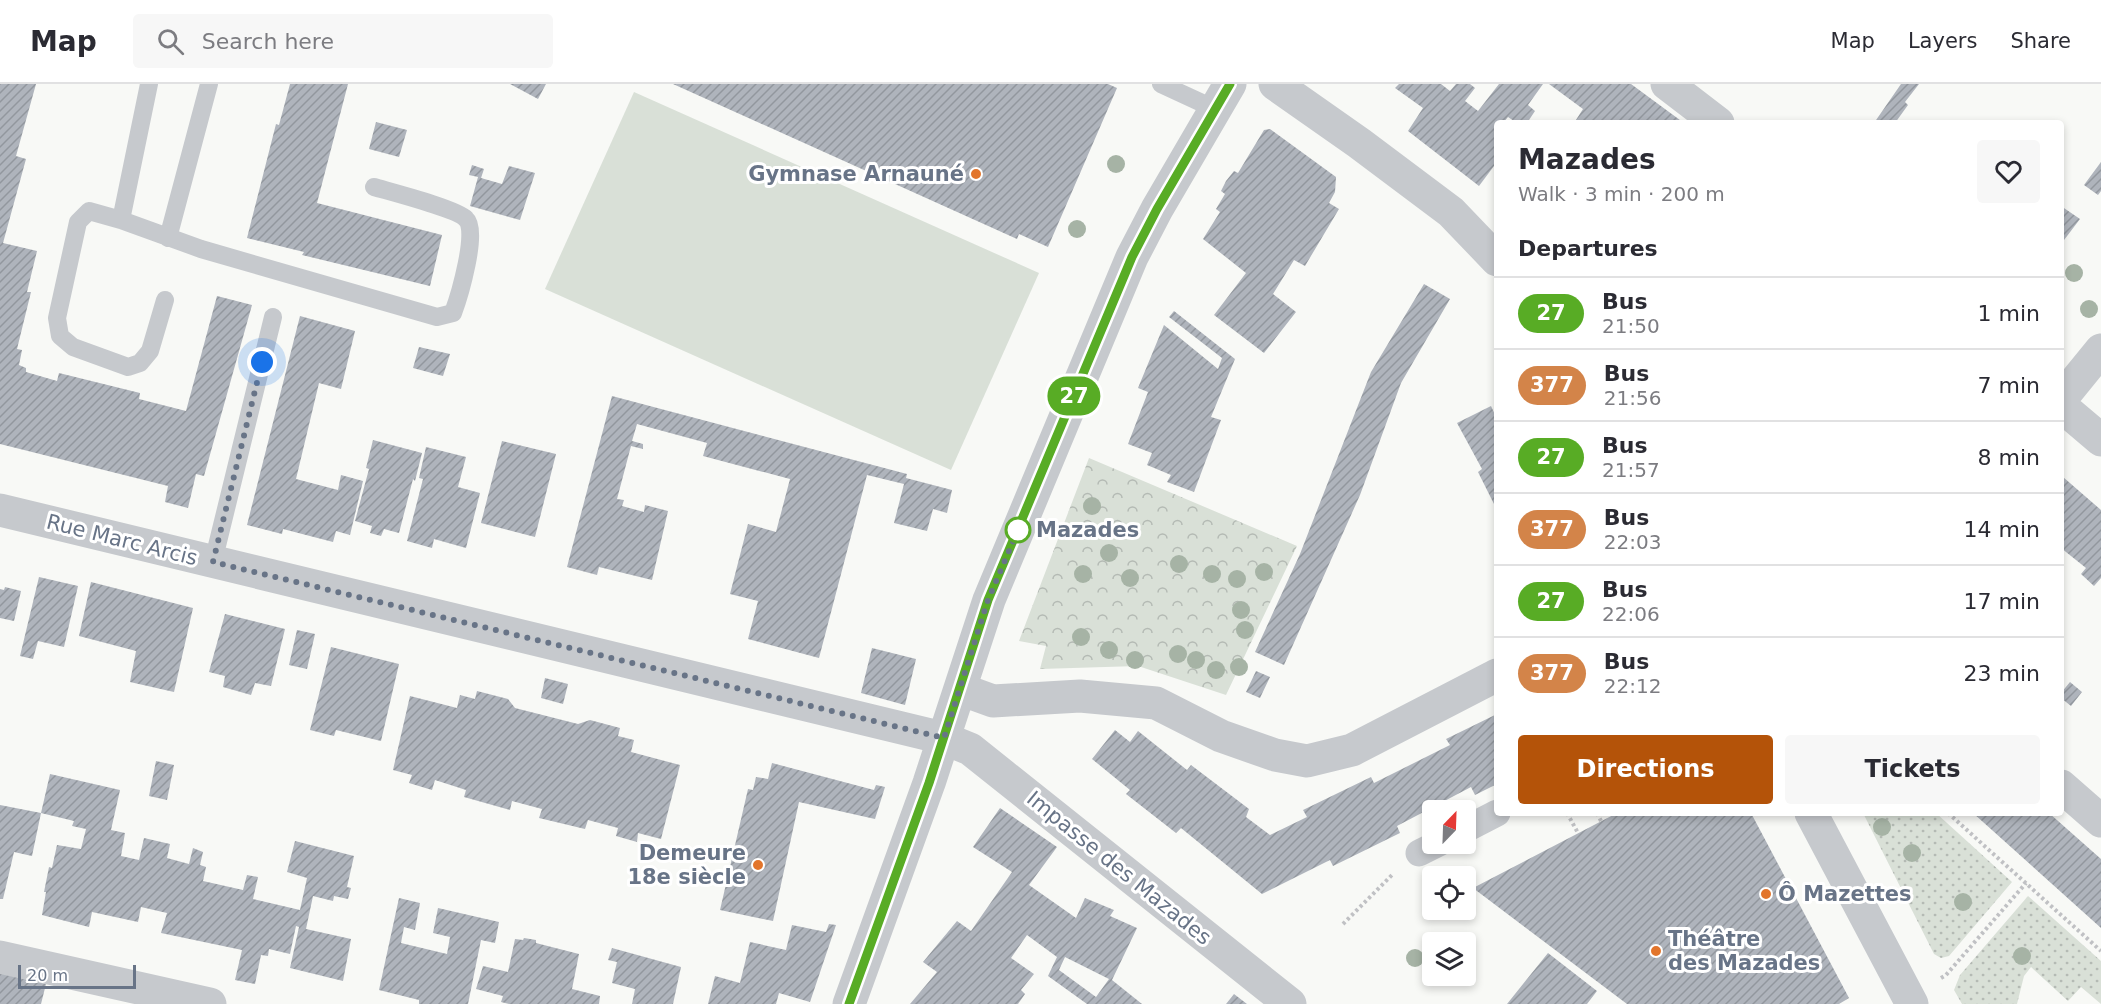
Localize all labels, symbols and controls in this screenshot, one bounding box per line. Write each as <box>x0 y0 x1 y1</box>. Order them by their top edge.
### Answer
search box <box>133 14 553 68</box>
text: Map <box>30 25 97 58</box>
icon: search <box>154 25 187 58</box>
text: Search here <box>202 29 334 54</box>
text: Map <box>1831 29 1875 53</box>
text: Layers <box>1908 29 1977 53</box>
text: Share <box>2010 29 2071 53</box>
button: heart <box>1977 140 2040 203</box>
text: Mazades <box>1518 143 1656 176</box>
place label: Gymnase Arnauné <box>748 162 964 186</box>
marker: Gymnase Arnauné <box>969 167 983 181</box>
text: Walk · 3 min · 200 m <box>1518 182 1725 206</box>
text: Departures <box>1518 236 1658 261</box>
text: Bus <box>1602 289 1648 314</box>
text: 27 <box>1536 301 1566 325</box>
text: 1 min <box>1978 301 2040 326</box>
text: 21:50 <box>1602 314 1660 338</box>
your location <box>247 347 277 377</box>
text: Bus <box>1604 361 1649 386</box>
text: 377 <box>1530 373 1574 397</box>
text: 7 min <box>1978 373 2040 398</box>
line badge: 27 <box>1047 376 1101 416</box>
text: 27 <box>1059 384 1089 408</box>
text: 21:56 <box>1604 386 1661 410</box>
text: Bus <box>1602 433 1648 458</box>
text: 27 <box>1536 445 1566 469</box>
text: 8 min <box>1978 445 2040 470</box>
text: 21:57 <box>1602 458 1660 482</box>
text: Bus <box>1604 505 1649 530</box>
street label: Rue Marc Arcis <box>44 510 200 570</box>
marker: Mazades <box>1005 517 1031 543</box>
text: 377 <box>1530 517 1574 541</box>
text: 14 min <box>1964 517 2040 542</box>
place label: Mazades <box>1036 518 1139 542</box>
text: 22:03 <box>1604 530 1661 554</box>
text: Bus <box>1602 577 1648 602</box>
text: 27 <box>1536 589 1566 613</box>
text: 17 min <box>1964 589 2040 614</box>
text: 22:06 <box>1602 602 1660 626</box>
text: Bus <box>1604 649 1649 674</box>
text: 377 <box>1530 661 1574 685</box>
text: 23 min <box>1964 661 2040 686</box>
text: 22:12 <box>1604 674 1661 698</box>
button: Directions <box>1518 735 1773 804</box>
button: Tickets <box>1785 735 2040 804</box>
street label: Impasse des Mazades <box>1022 786 1216 950</box>
north arrow <box>1422 800 1476 854</box>
map controls <box>1422 800 1476 986</box>
place label: Demeure 18e siècle <box>627 841 746 889</box>
marker: Demeure 18e siècle <box>751 858 765 872</box>
button: locate <box>1422 866 1476 920</box>
place label: Ô Mazettes <box>1778 881 1912 906</box>
marker: Ô Mazettes <box>1759 887 1773 901</box>
place label: Théâtre des Mazades <box>1668 927 1820 975</box>
button: layers <box>1422 932 1476 986</box>
marker: Théâtre des Mazades <box>1649 944 1663 958</box>
scale bar <box>18 962 136 990</box>
text: 20 m <box>27 966 68 985</box>

